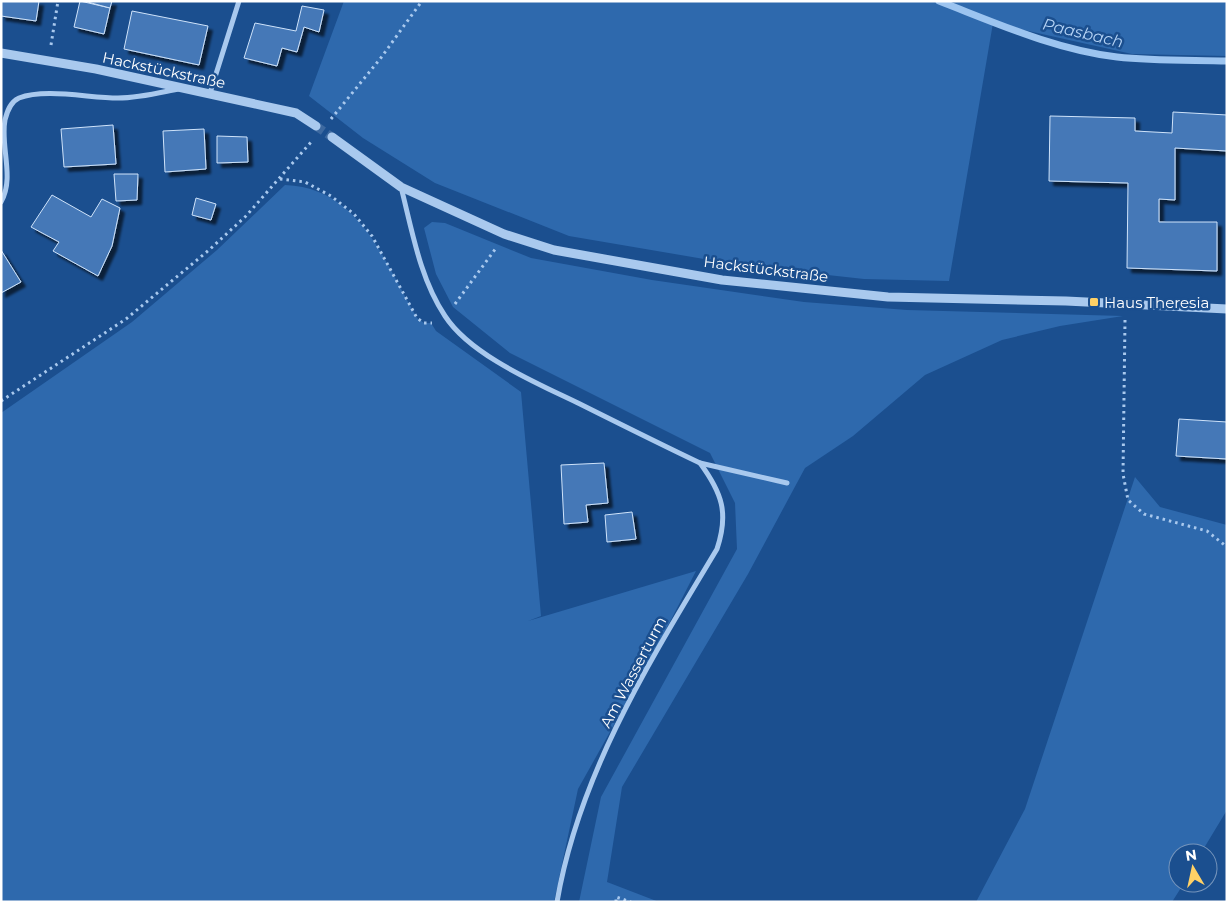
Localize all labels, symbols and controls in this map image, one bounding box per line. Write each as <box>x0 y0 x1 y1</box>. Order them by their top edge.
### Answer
water label: Paasbach <box>1041 14 1125 52</box>
street label: Hackstückstraße <box>101 48 227 92</box>
street label: Hackstückstraße <box>703 252 829 286</box>
place label: Haus Theresia <box>1104 293 1209 312</box>
marker: Haus Theresia <box>1088 296 1100 308</box>
street label: Am Wasserturm <box>596 613 670 731</box>
north arrow <box>1168 843 1218 893</box>
text: N <box>1184 845 1198 865</box>

